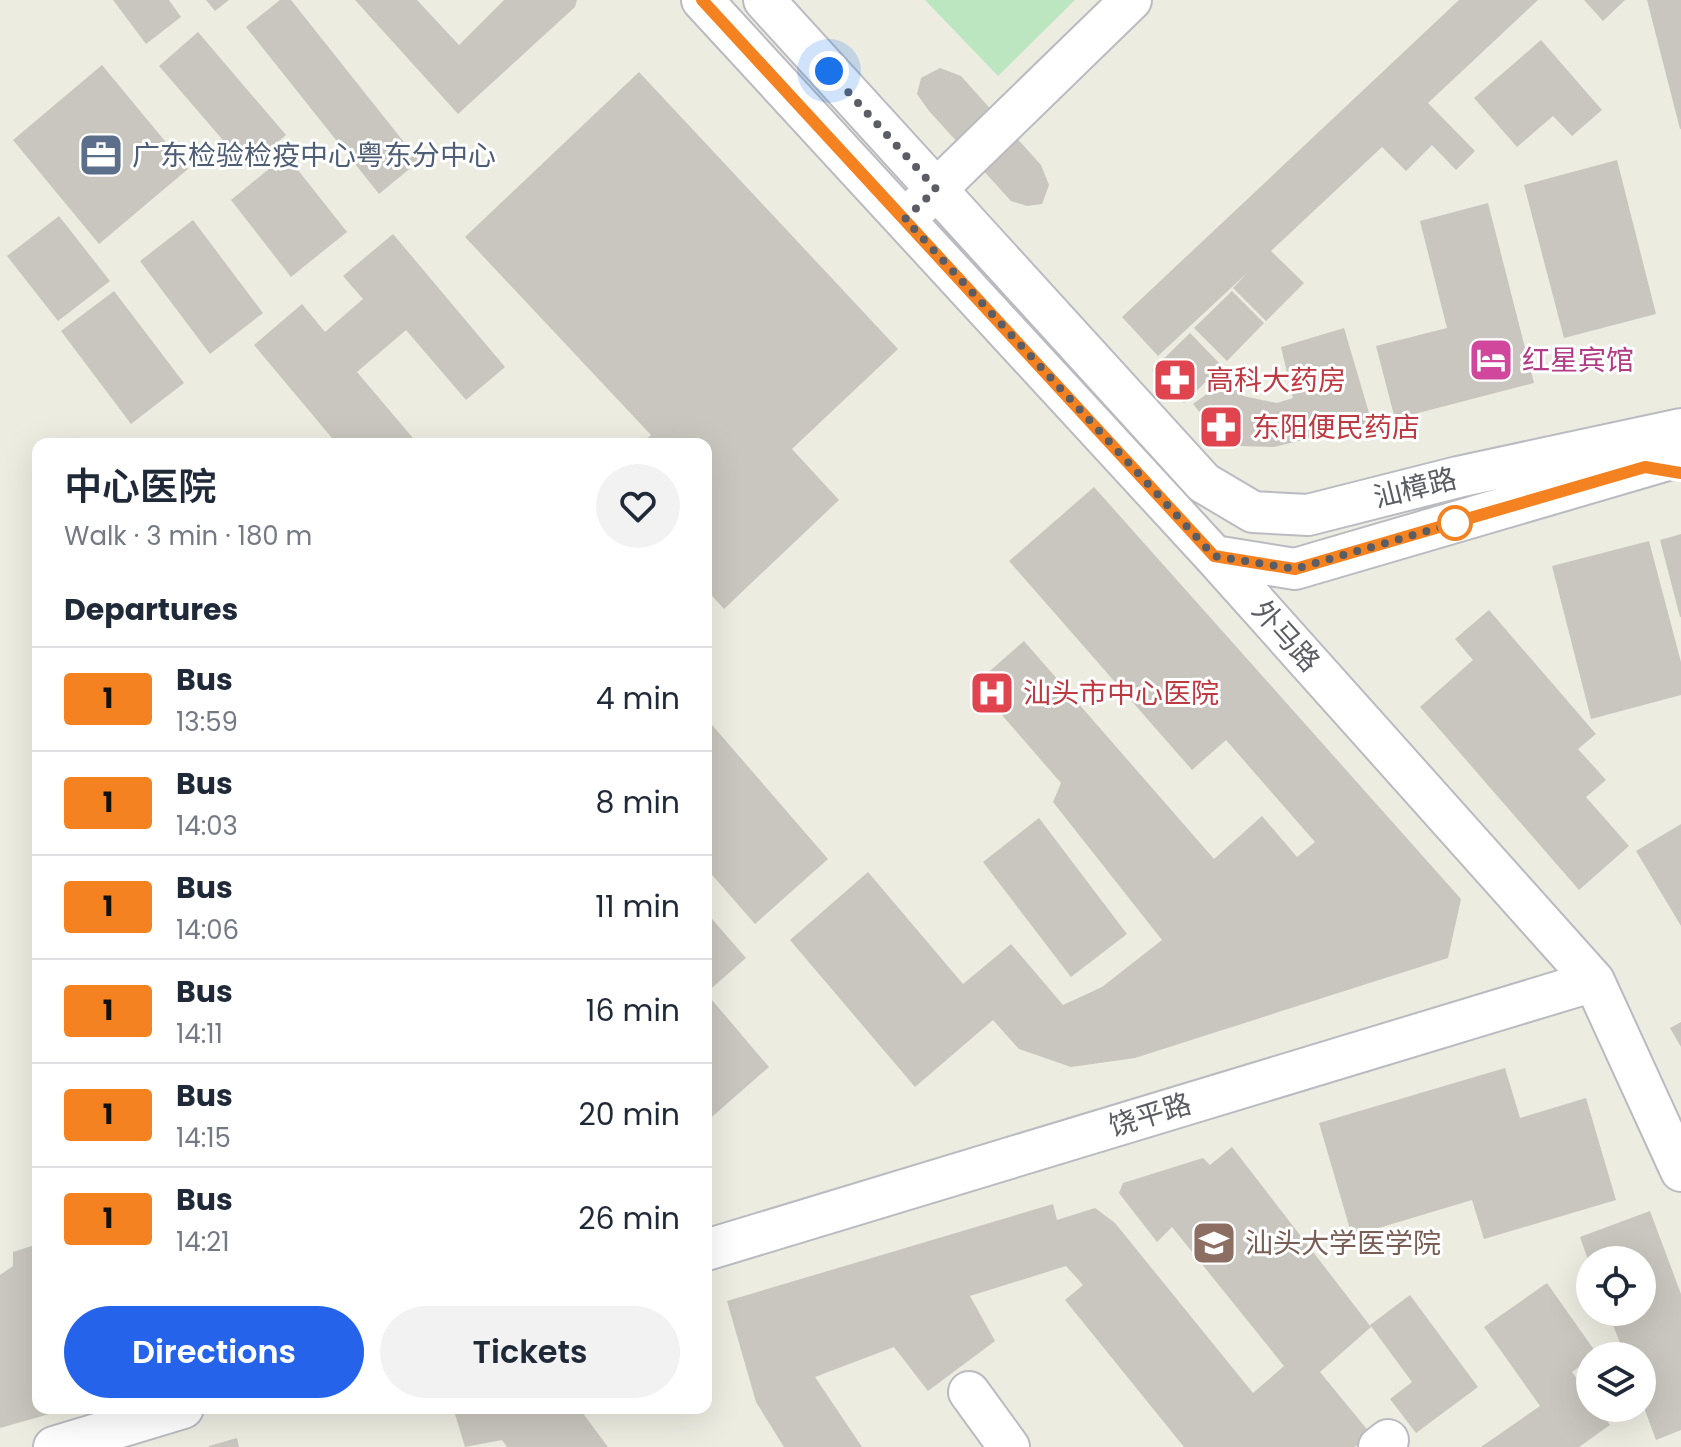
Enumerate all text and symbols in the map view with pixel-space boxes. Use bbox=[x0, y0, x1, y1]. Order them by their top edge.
your location bbox=[809, 51, 849, 91]
office icon: 广东检验检疫中心粤东分中心 bbox=[77, 131, 125, 179]
place label: 广东检验检疫中心粤东分中心 bbox=[132, 136, 496, 175]
hotel icon: 红星宾馆 bbox=[1467, 336, 1515, 384]
place label: 红星宾馆 bbox=[1522, 341, 1634, 380]
pharmacy icon: 高科大药房 bbox=[1151, 356, 1199, 404]
place label: 高科大药房 bbox=[1206, 361, 1346, 400]
pharmacy icon: 东阳便民药店 bbox=[1197, 403, 1245, 451]
place label: 东阳便民药店 bbox=[1252, 408, 1420, 447]
street label: 汕樟路 bbox=[1370, 459, 1460, 517]
text: 中心医院 bbox=[64, 460, 216, 513]
button: heart bbox=[596, 464, 680, 548]
unlabelled marker bbox=[1438, 506, 1472, 540]
text: Walk · 3 min · 180 m bbox=[64, 518, 312, 554]
text: Departures bbox=[64, 588, 238, 631]
street label: 外马路 bbox=[1243, 592, 1329, 680]
text: Bus bbox=[176, 658, 233, 701]
hospital icon: 汕头市中心医院 bbox=[968, 669, 1016, 717]
place label: 汕头市中心医院 bbox=[1023, 674, 1219, 713]
text: 4 min bbox=[596, 677, 680, 720]
text: 1 bbox=[103, 679, 113, 718]
text: 13:59 bbox=[176, 704, 238, 740]
text: Bus bbox=[176, 762, 233, 805]
text: 8 min bbox=[596, 781, 680, 824]
text: 1 bbox=[103, 783, 113, 822]
text: 14:03 bbox=[176, 808, 238, 844]
text: Bus bbox=[176, 866, 233, 909]
text: 11 min bbox=[595, 885, 680, 928]
text: 1 bbox=[103, 887, 113, 926]
text: 14:06 bbox=[176, 912, 239, 948]
text: Bus bbox=[176, 970, 233, 1013]
text: 16 min bbox=[586, 989, 680, 1032]
text: 1 bbox=[103, 991, 113, 1030]
text: 14:11 bbox=[176, 1016, 223, 1052]
text: Bus bbox=[176, 1074, 233, 1117]
street label: 饶平路 bbox=[1104, 1084, 1196, 1146]
text: 20 min bbox=[578, 1093, 680, 1136]
text: 1 bbox=[103, 1095, 113, 1134]
text: 14:15 bbox=[176, 1120, 231, 1156]
text: Bus bbox=[176, 1178, 233, 1221]
text: 26 min bbox=[578, 1197, 680, 1240]
text: 1 bbox=[103, 1199, 113, 1238]
school or university icon: 汕头大学医学院 bbox=[1190, 1219, 1238, 1267]
text: 14:21 bbox=[176, 1224, 229, 1260]
place label: 汕头大学医学院 bbox=[1245, 1224, 1441, 1263]
map controls bbox=[1576, 1246, 1656, 1422]
button: locate bbox=[1576, 1246, 1656, 1326]
button: Directions bbox=[64, 1306, 364, 1398]
button: Tickets bbox=[380, 1306, 680, 1398]
button: layers bbox=[1576, 1342, 1656, 1422]

